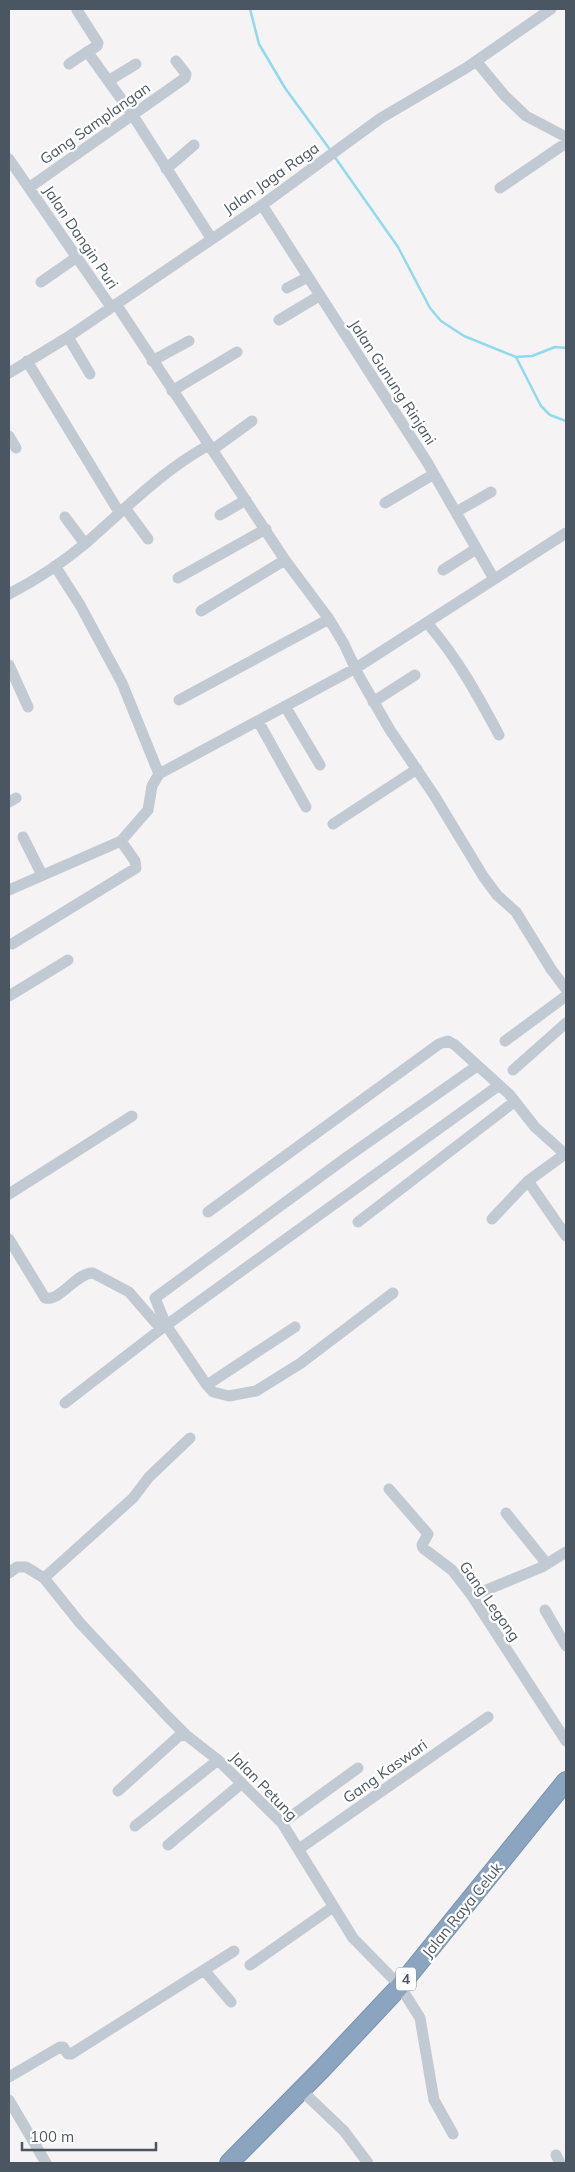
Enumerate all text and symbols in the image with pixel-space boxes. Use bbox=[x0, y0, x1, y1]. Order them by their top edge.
street label: Gang Samplangan bbox=[36, 78, 154, 168]
street label: Jalan Jaga Raga bbox=[219, 138, 323, 218]
street label: Jalan Dangin Puri bbox=[39, 182, 123, 292]
street label: Jalan Gunung Rinjani bbox=[345, 316, 441, 448]
street label: Gang Legong bbox=[455, 1557, 525, 1645]
street label: Gang Kaswari bbox=[339, 1735, 431, 1807]
street label: Jalan Petung bbox=[226, 1748, 302, 1824]
street label: Jalan Raya Celuk bbox=[418, 1858, 506, 1961]
road number: 4 bbox=[396, 1968, 416, 1990]
scale bar bbox=[22, 2120, 156, 2152]
text: 100 m bbox=[30, 2127, 74, 2146]

